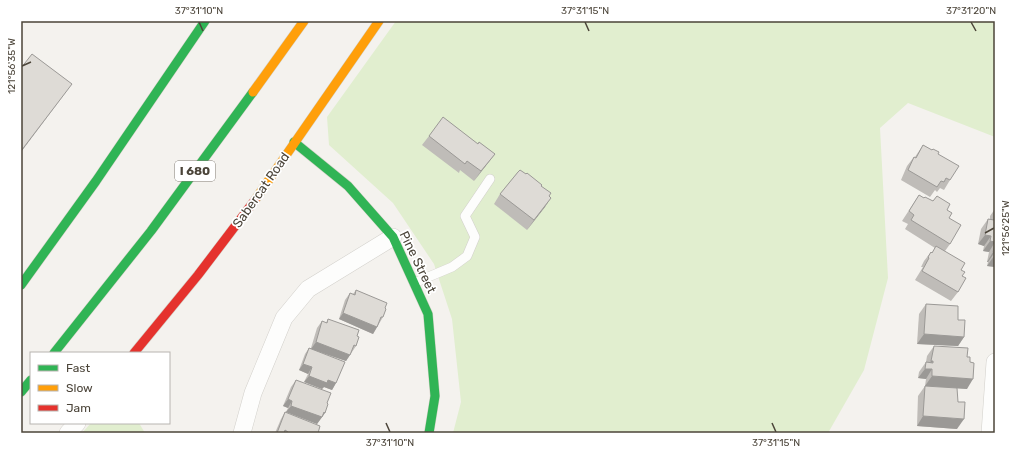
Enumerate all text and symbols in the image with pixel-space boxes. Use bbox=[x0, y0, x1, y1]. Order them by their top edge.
text: 37°31'10"N bbox=[175, 5, 223, 17]
text: 37°31'15"N bbox=[561, 5, 609, 17]
text: 37°31'20"N bbox=[946, 5, 996, 17]
text: 121°56'35"W bbox=[6, 38, 18, 94]
street label: Sabercat Road bbox=[229, 149, 293, 231]
road number: I 680 bbox=[175, 161, 215, 181]
text: 121°56'25"W bbox=[1000, 200, 1012, 256]
street label: Pine Street bbox=[396, 228, 440, 296]
legend bbox=[30, 352, 170, 424]
text: Fast bbox=[66, 361, 90, 375]
text: Slow bbox=[66, 381, 93, 395]
text: Jam bbox=[66, 401, 91, 415]
text: 37°31'10"N bbox=[366, 437, 414, 449]
text: 37°31'15"N bbox=[752, 437, 800, 449]

